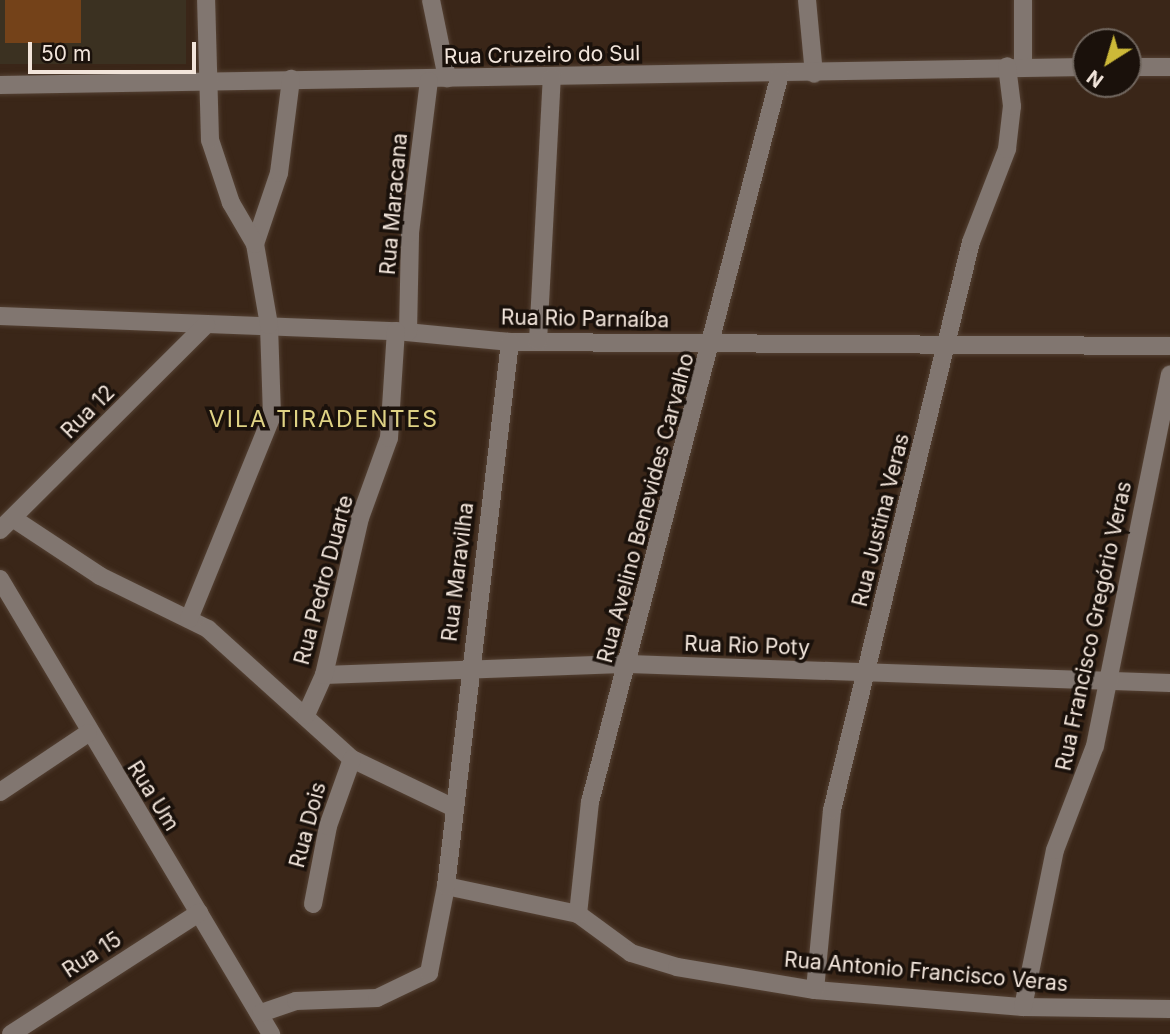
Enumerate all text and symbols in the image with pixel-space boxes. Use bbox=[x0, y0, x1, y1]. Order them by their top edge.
scale bar bbox=[32, 28, 200, 72]
north arrow bbox=[1072, 28, 1142, 98]
text: 50 m bbox=[41, 41, 91, 66]
street label: Rua Cruzeiro do Sul bbox=[444, 41, 640, 69]
text: N bbox=[1083, 65, 1108, 92]
street label: Rua Maracana bbox=[375, 132, 413, 276]
street label: Rua Rio Parnaíba bbox=[501, 305, 669, 333]
street label: Rua Avelino Benevides Carvalho bbox=[592, 350, 700, 666]
street label: Rua 12 bbox=[56, 380, 120, 444]
district label: VILA TIRADENTES bbox=[211, 405, 437, 433]
street label: Rua Justina Veras bbox=[847, 431, 915, 609]
street label: Rua Francisco Gregório Veras bbox=[1051, 479, 1137, 773]
street label: Rua Pedro Duarte bbox=[289, 492, 359, 668]
street label: Rua Maravilha bbox=[437, 501, 479, 643]
street label: Rua Rio Poty bbox=[684, 631, 810, 661]
street label: Rua Um bbox=[122, 756, 184, 836]
street label: Rua Dois bbox=[284, 779, 332, 871]
street label: Rua 15 bbox=[58, 927, 126, 983]
street label: Rua Antonio Francisco Veras bbox=[783, 947, 1069, 997]

